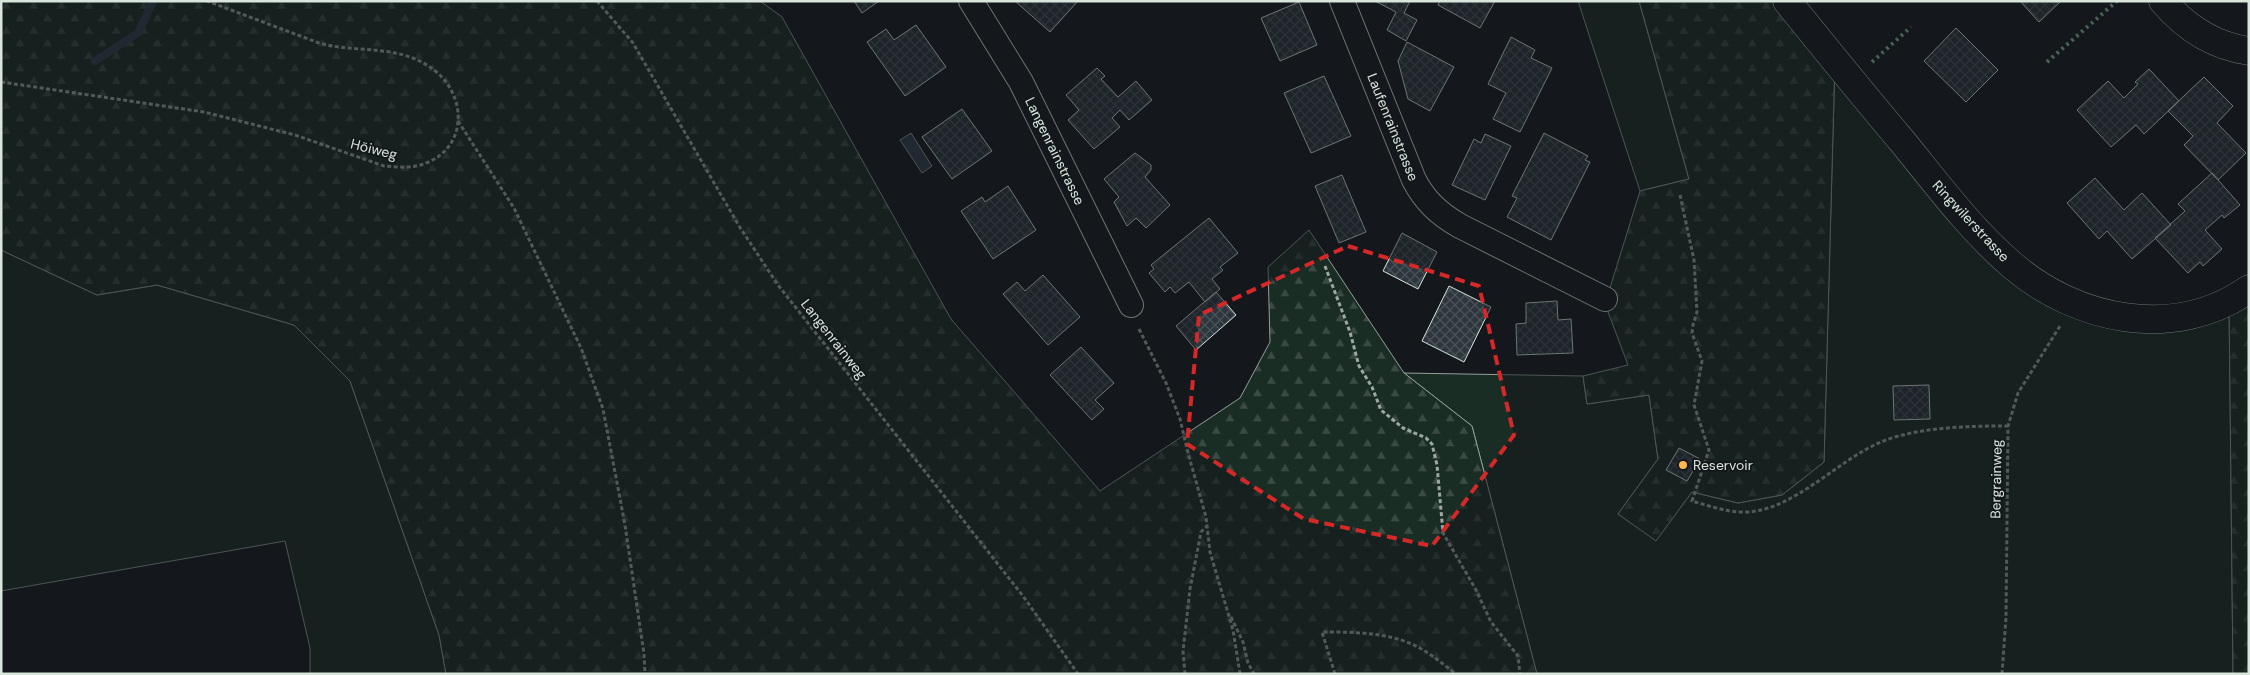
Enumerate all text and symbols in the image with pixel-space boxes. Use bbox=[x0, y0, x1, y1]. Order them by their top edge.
street label: Laufenrainstrasse bbox=[1363, 70, 1423, 184]
street label: Langenrainstrasse bbox=[1021, 94, 1089, 208]
street label: Höiweg bbox=[349, 135, 399, 164]
street label: Ringwilerstrasse bbox=[1929, 177, 2013, 266]
street label: Langenrainweg bbox=[797, 295, 871, 383]
street label: Bergrainweg bbox=[1986, 439, 2006, 519]
place label: Reservoir bbox=[1693, 456, 1753, 474]
marker: Reservoir bbox=[1677, 459, 1689, 471]

